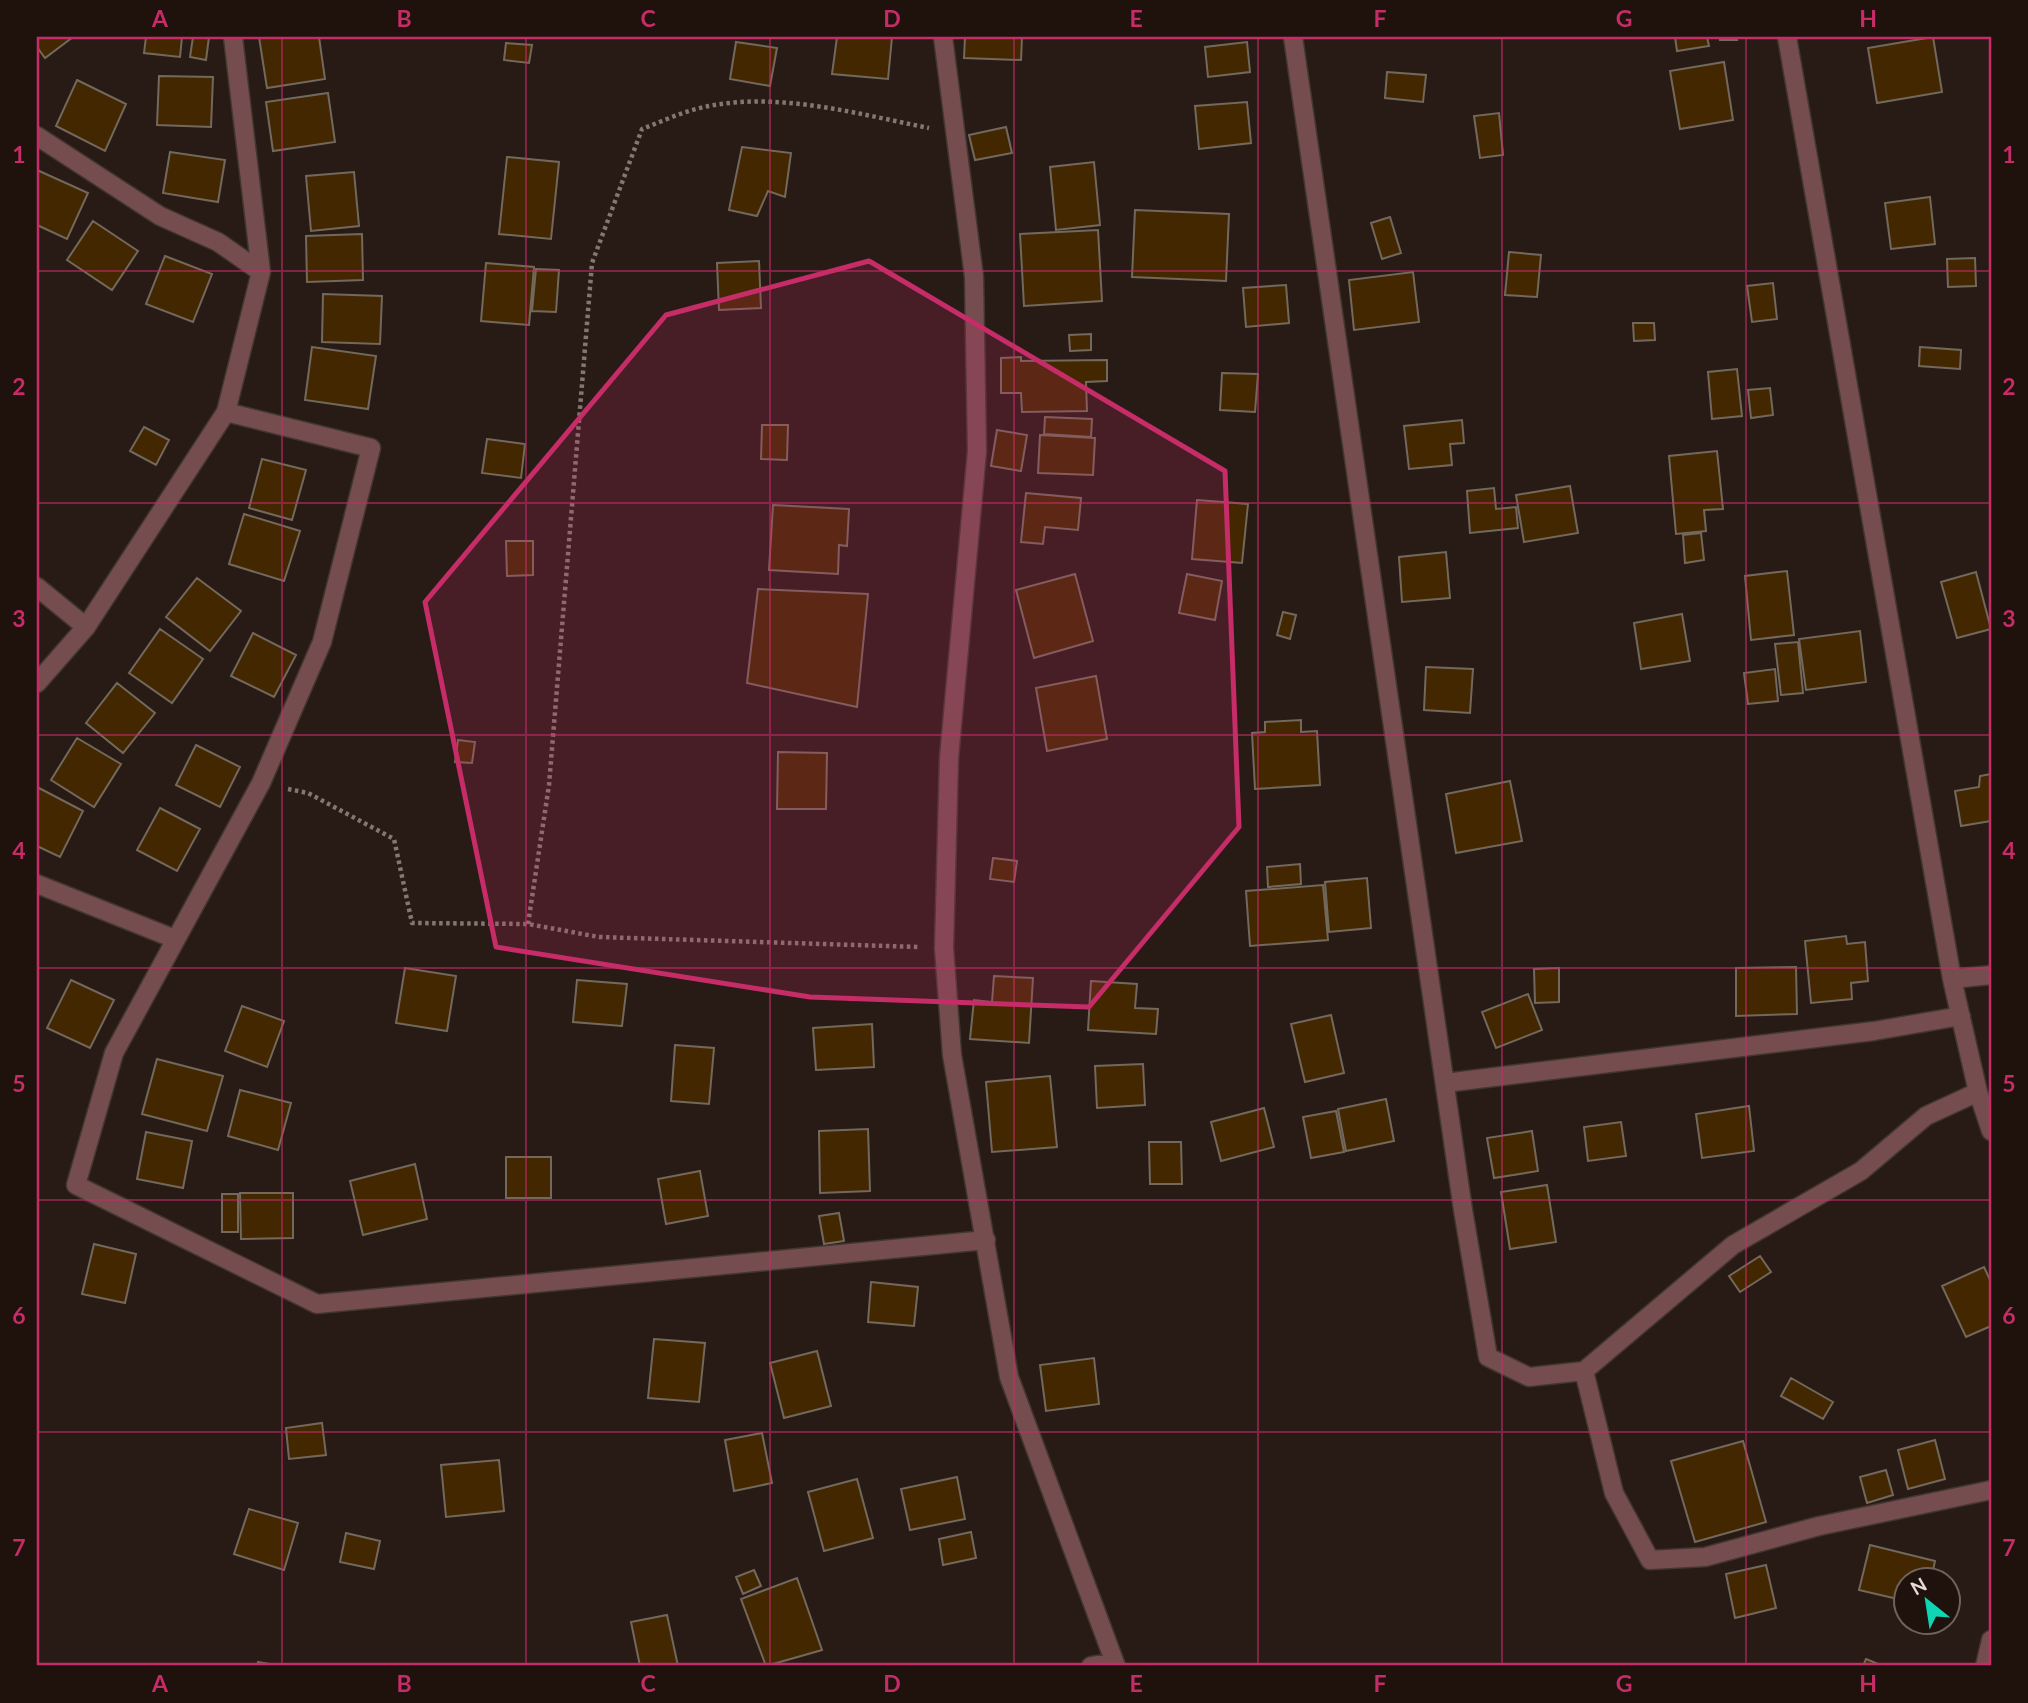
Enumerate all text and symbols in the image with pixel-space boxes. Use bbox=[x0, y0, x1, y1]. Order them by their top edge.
text: A bbox=[151, 4, 169, 32]
text: B bbox=[396, 4, 412, 32]
text: C bbox=[640, 4, 656, 32]
text: D bbox=[883, 4, 901, 32]
text: E bbox=[1129, 4, 1143, 32]
text: F bbox=[1373, 4, 1387, 32]
text: G bbox=[1616, 4, 1632, 32]
text: H bbox=[1859, 4, 1877, 32]
text: 1 bbox=[12, 140, 26, 168]
text: 1 bbox=[2002, 140, 2016, 168]
text: 2 bbox=[12, 372, 26, 400]
text: 2 bbox=[2002, 372, 2016, 400]
text: 3 bbox=[12, 604, 26, 632]
text: 3 bbox=[2002, 604, 2016, 632]
text: 4 bbox=[12, 836, 26, 864]
text: 4 bbox=[2002, 836, 2016, 864]
text: 5 bbox=[12, 1069, 26, 1097]
text: 5 bbox=[2002, 1069, 2016, 1097]
text: 6 bbox=[12, 1301, 26, 1329]
text: 6 bbox=[2002, 1301, 2016, 1329]
text: 7 bbox=[12, 1533, 26, 1561]
text: 7 bbox=[2002, 1533, 2016, 1561]
north arrow bbox=[1892, 1566, 1962, 1636]
text: N bbox=[1906, 1572, 1930, 1599]
text: A bbox=[151, 1669, 169, 1697]
text: B bbox=[396, 1669, 412, 1697]
text: C bbox=[640, 1669, 656, 1697]
text: D bbox=[883, 1669, 901, 1697]
text: E bbox=[1129, 1669, 1143, 1697]
text: F bbox=[1373, 1669, 1387, 1697]
text: G bbox=[1616, 1669, 1632, 1697]
text: H bbox=[1859, 1669, 1877, 1697]

